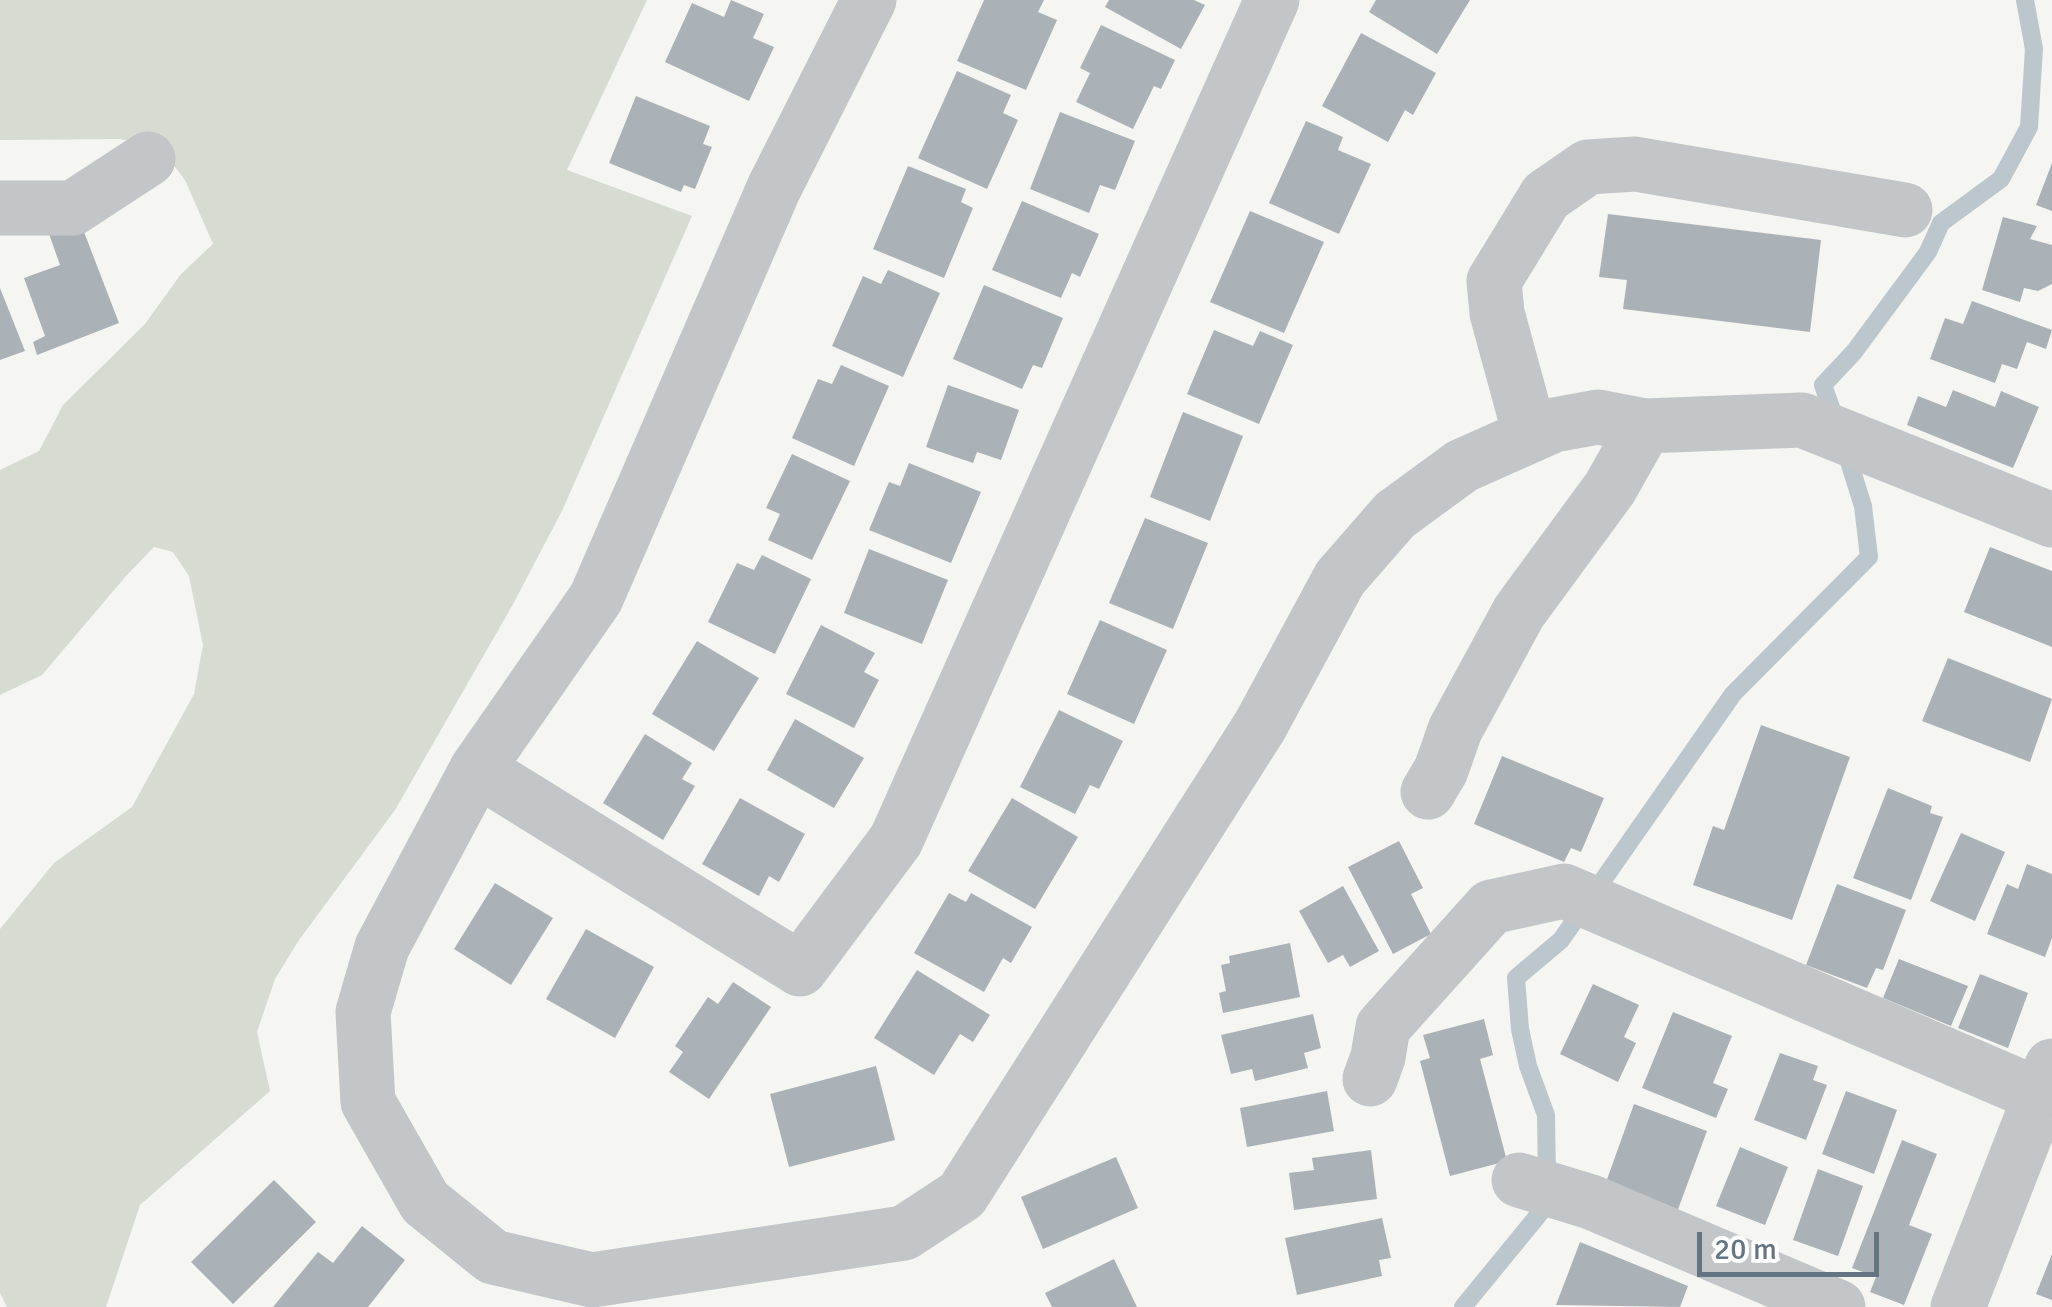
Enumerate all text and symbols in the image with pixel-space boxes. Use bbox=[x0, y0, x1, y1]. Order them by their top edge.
scale bar bbox=[1702, 1212, 1884, 1274]
text: 20 m bbox=[1714, 1231, 1777, 1268]

